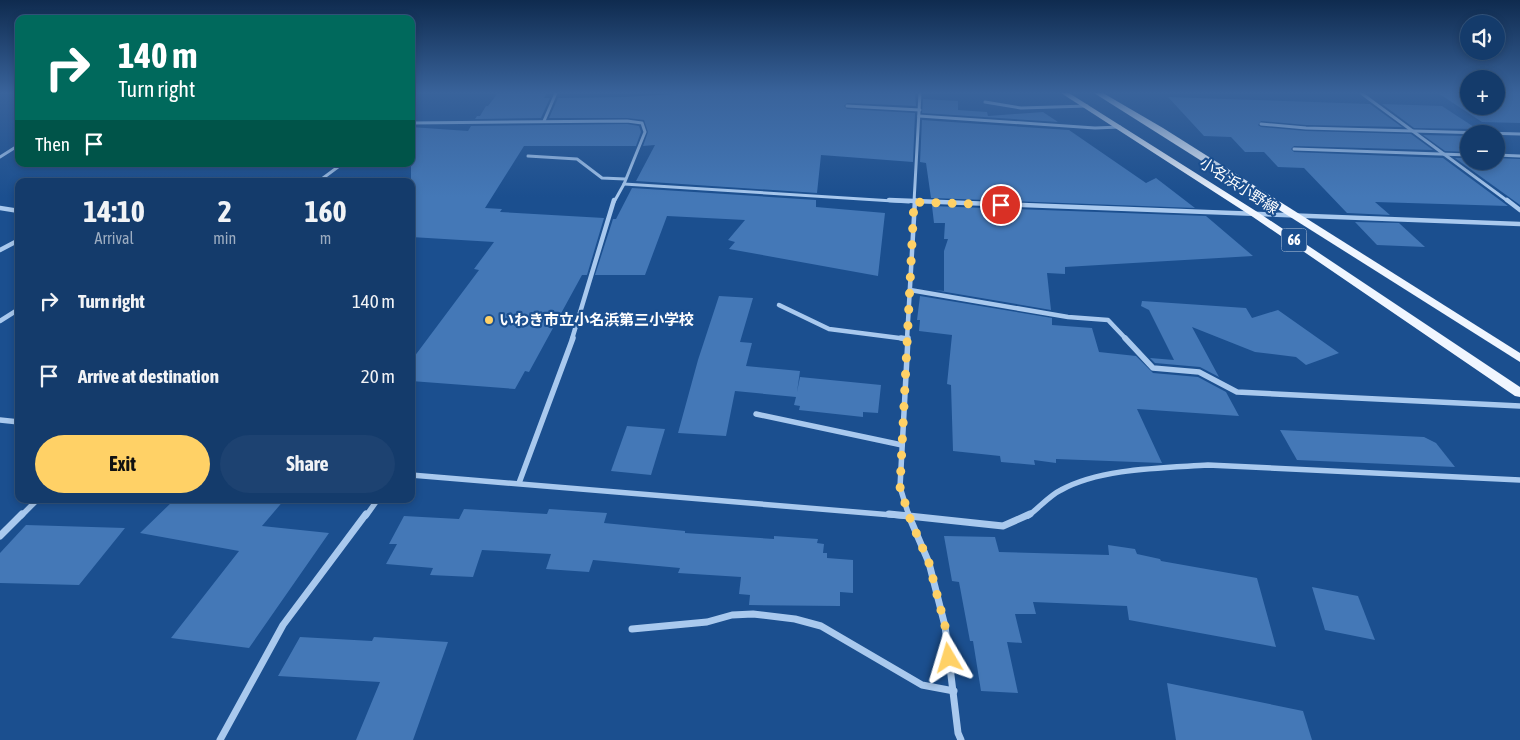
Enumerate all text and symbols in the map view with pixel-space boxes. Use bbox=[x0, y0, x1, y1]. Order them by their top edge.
map controls bbox=[1460, 15, 1505, 170]
button: sound bbox=[1460, 15, 1505, 60]
icon: right bbox=[35, 35, 100, 100]
text: 140 m bbox=[118, 35, 197, 75]
button: + bbox=[1460, 70, 1505, 115]
text: Turn right bbox=[118, 76, 195, 102]
button: − bbox=[1460, 125, 1505, 170]
icon: arrive bbox=[80, 130, 108, 158]
text: Then bbox=[35, 133, 70, 155]
street label: 小名浜小野線 bbox=[1197, 154, 1282, 217]
pin bbox=[980, 184, 1022, 226]
icon: arrive bbox=[987, 191, 1015, 219]
text: 14:10 bbox=[83, 194, 145, 228]
text: 2 bbox=[218, 194, 232, 228]
text: 160 bbox=[304, 194, 347, 228]
road number: 66 bbox=[1282, 228, 1306, 252]
text: Arrival bbox=[95, 229, 134, 247]
text: min bbox=[213, 229, 236, 247]
text: m bbox=[320, 229, 331, 247]
icon: right bbox=[35, 287, 63, 315]
text: Turn right bbox=[78, 290, 145, 312]
text: 140 m bbox=[352, 290, 395, 312]
place label: いわき市立小名浜第三小学校 bbox=[499, 311, 694, 328]
marker: いわき市立小名浜第三小学校 bbox=[483, 314, 495, 326]
icon: arrive bbox=[35, 362, 63, 390]
text: Arrive at destination bbox=[78, 365, 219, 387]
text: 20 m bbox=[361, 365, 395, 387]
button: Exit bbox=[35, 435, 210, 493]
button: Share bbox=[220, 435, 395, 493]
position arrow bbox=[922, 631, 974, 683]

